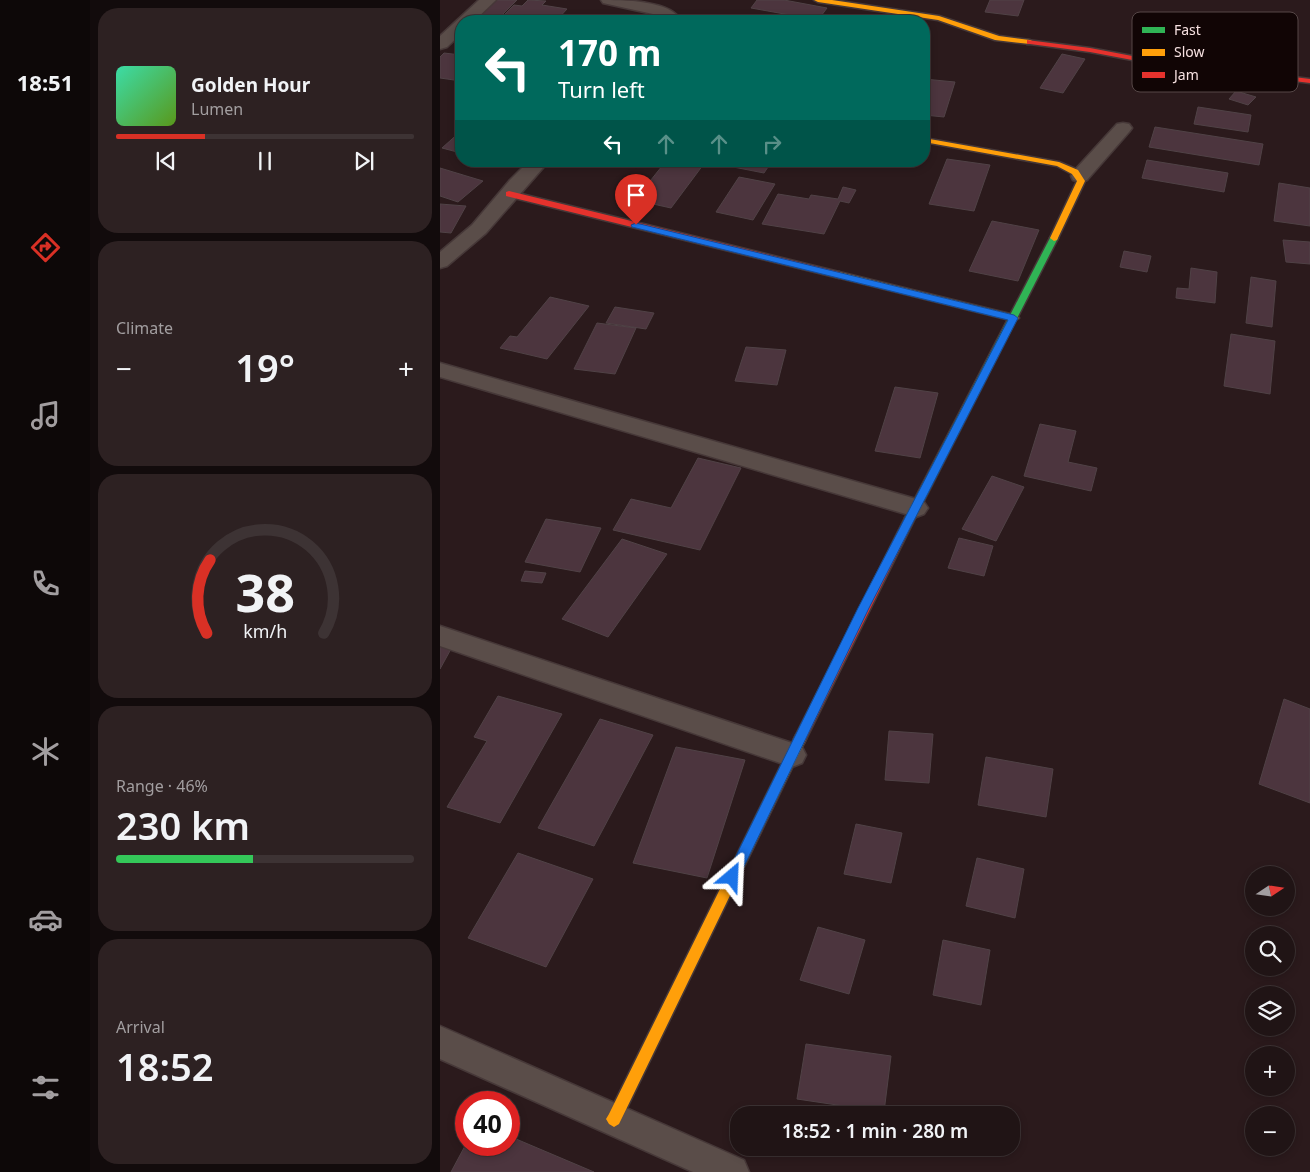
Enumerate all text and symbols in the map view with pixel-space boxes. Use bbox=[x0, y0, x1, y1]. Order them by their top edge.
legend bbox=[1132, 12, 1298, 92]
text: Fast bbox=[1174, 20, 1201, 39]
text: 170 m bbox=[558, 29, 661, 76]
icon: left bbox=[475, 35, 540, 100]
text: Slow bbox=[1174, 42, 1205, 61]
text: Jam bbox=[1172, 65, 1199, 84]
text: 18:51 bbox=[17, 67, 73, 97]
text: Golden Hour bbox=[191, 72, 310, 98]
text: Turn left bbox=[558, 74, 645, 104]
text: Lumen bbox=[191, 98, 243, 120]
icon: left bbox=[599, 130, 627, 158]
icon: ahead bbox=[652, 130, 680, 158]
icon: ahead bbox=[705, 130, 733, 158]
icon: right bbox=[758, 130, 786, 158]
icon: previous bbox=[152, 147, 180, 175]
icon: pause bbox=[251, 147, 279, 175]
icon: next bbox=[350, 147, 378, 175]
pin bbox=[615, 174, 657, 225]
icon: arrive bbox=[622, 181, 650, 209]
icon: directions bbox=[28, 230, 63, 265]
text: Climate bbox=[116, 317, 173, 339]
text: 19° bbox=[235, 341, 295, 393]
text: − bbox=[116, 349, 132, 387]
text: + bbox=[398, 349, 414, 387]
icon: music bbox=[28, 398, 63, 433]
text: 38 bbox=[235, 556, 295, 627]
icon: phone bbox=[28, 566, 63, 601]
text: km/h bbox=[243, 619, 287, 643]
icon: climate bbox=[28, 734, 63, 769]
text: Range · 46% bbox=[116, 775, 208, 797]
text: 230 km bbox=[116, 799, 250, 851]
position arrow bbox=[705, 850, 757, 902]
north arrow bbox=[1245, 866, 1295, 916]
map controls bbox=[1245, 866, 1295, 1156]
icon: car bbox=[28, 902, 63, 937]
button: search bbox=[1245, 926, 1295, 976]
button: layers bbox=[1245, 986, 1295, 1036]
text: Arrival bbox=[116, 1016, 165, 1038]
text: 18:52 bbox=[116, 1040, 213, 1092]
button: + bbox=[1245, 1046, 1295, 1096]
icon: filters bbox=[28, 1070, 63, 1105]
speed limit sign: 40 bbox=[455, 1091, 520, 1156]
button: − bbox=[1245, 1106, 1295, 1156]
text: 18:52 · 1 min · 280 m bbox=[782, 1118, 968, 1144]

